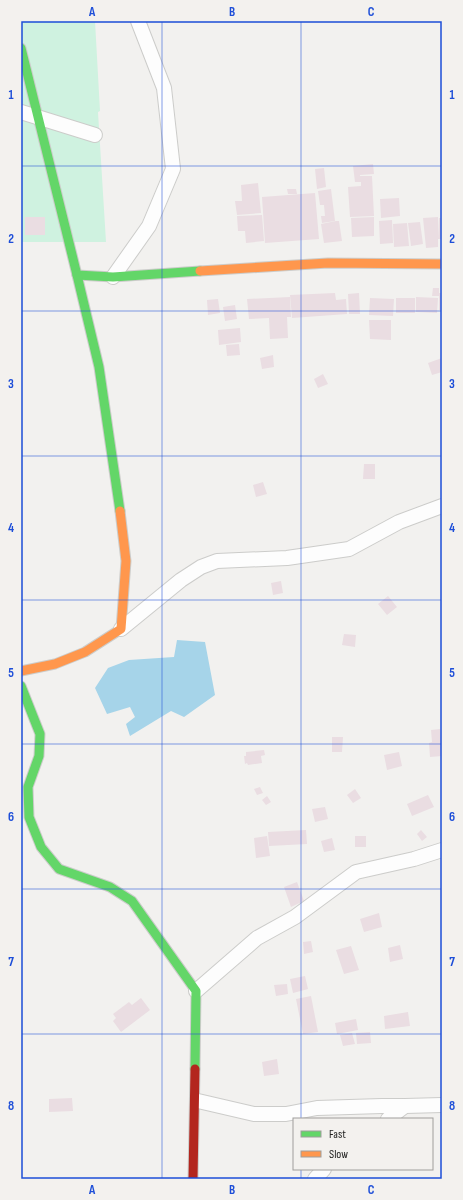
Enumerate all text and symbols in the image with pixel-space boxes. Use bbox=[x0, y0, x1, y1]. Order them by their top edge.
text: A bbox=[88, 4, 96, 20]
text: B bbox=[229, 4, 235, 20]
text: C bbox=[368, 4, 375, 20]
text: 1 bbox=[8, 87, 14, 103]
text: 1 bbox=[449, 87, 455, 103]
text: 2 bbox=[8, 231, 14, 247]
text: 2 bbox=[449, 231, 455, 247]
text: 3 bbox=[8, 376, 14, 392]
text: 3 bbox=[449, 376, 455, 392]
text: 4 bbox=[8, 520, 14, 536]
text: 4 bbox=[449, 520, 455, 536]
text: 5 bbox=[8, 665, 14, 681]
text: 5 bbox=[449, 665, 455, 681]
text: 6 bbox=[8, 809, 14, 825]
text: 6 bbox=[449, 809, 455, 825]
text: 7 bbox=[8, 954, 14, 970]
text: 7 bbox=[449, 954, 455, 970]
text: 8 bbox=[8, 1098, 14, 1114]
text: 8 bbox=[449, 1098, 455, 1114]
legend bbox=[293, 1118, 433, 1170]
text: Fast bbox=[329, 1127, 346, 1142]
text: Slow bbox=[329, 1147, 348, 1162]
text: A bbox=[88, 1182, 96, 1198]
text: B bbox=[229, 1182, 235, 1198]
text: C bbox=[368, 1182, 375, 1198]

